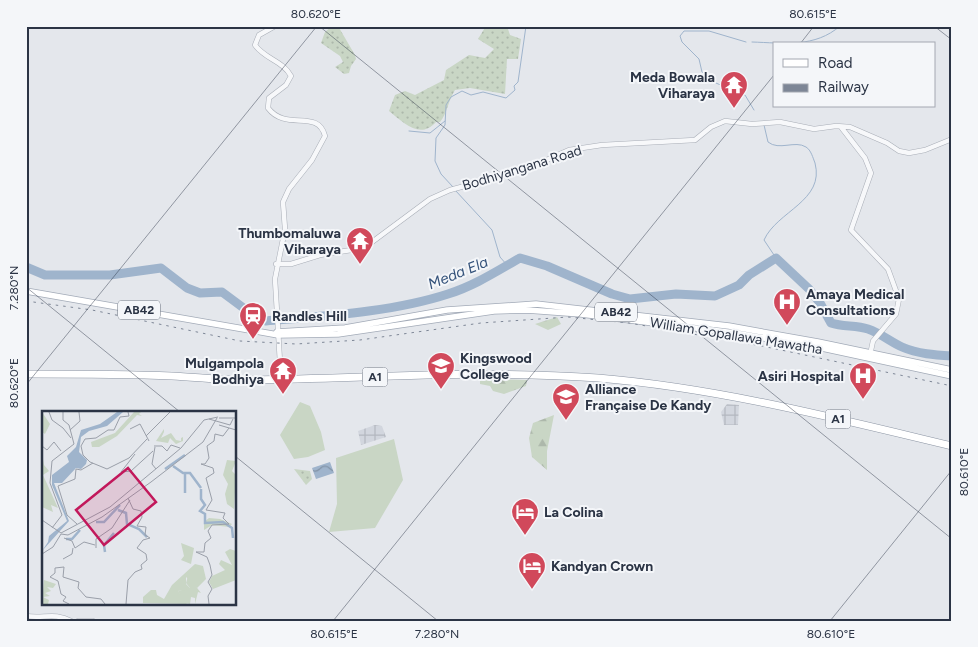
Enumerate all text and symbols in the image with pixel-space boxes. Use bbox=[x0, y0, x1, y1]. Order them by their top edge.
text: 80.620°E bbox=[291, 7, 341, 21]
text: 80.615°E bbox=[789, 7, 837, 21]
legend bbox=[773, 42, 936, 108]
text: Road bbox=[818, 54, 853, 72]
place label: Meda Bowala Viharaya bbox=[630, 69, 715, 102]
temple icon: Meda Bowala Viharaya bbox=[719, 70, 749, 109]
text: Railway bbox=[818, 78, 869, 96]
street label: Bodhiyangana Road bbox=[460, 142, 584, 194]
place label: Thumbomaluwa Viharaya bbox=[238, 225, 341, 258]
temple icon: Thumbomaluwa Viharaya bbox=[345, 226, 375, 265]
water label: Meda Ela bbox=[425, 253, 491, 293]
text: 7.280°N bbox=[7, 266, 21, 310]
place label: Amaya Medical Consultations bbox=[806, 286, 904, 319]
hospital icon: Amaya Medical Consultations bbox=[772, 287, 802, 326]
road number: AB42 bbox=[118, 300, 160, 320]
station icon: Randles Hill bbox=[238, 301, 268, 340]
road number: AB42 bbox=[595, 302, 637, 322]
place label: Randles Hill bbox=[272, 308, 347, 325]
street label: William Gopallawa Mawatha bbox=[649, 314, 823, 358]
place label: Kingswood College bbox=[460, 350, 532, 383]
school or university icon: Kingswood College bbox=[426, 351, 456, 390]
place label: Mulgampola Bodhiya bbox=[185, 355, 264, 388]
temple icon: Mulgampola Bodhiya bbox=[268, 356, 298, 395]
text: 80.620°E bbox=[7, 358, 21, 408]
hospital icon: Asiri Hospital bbox=[848, 361, 878, 400]
road number: A1 bbox=[362, 368, 388, 387]
place label: Asiri Hospital bbox=[758, 368, 844, 385]
place label: Alliance Française De Kandy bbox=[585, 381, 712, 414]
school or university icon: Alliance Française De Kandy bbox=[551, 382, 581, 421]
road number: A1 bbox=[826, 409, 850, 428]
inset map bbox=[42, 411, 236, 604]
text: 80.610°E bbox=[957, 448, 971, 496]
hotel icon: La Colina bbox=[510, 497, 540, 536]
place label: La Colina bbox=[544, 504, 603, 521]
hotel icon: Kandyan Crown bbox=[517, 551, 547, 590]
place label: Kandyan Crown bbox=[551, 558, 653, 575]
text: 80.615°E bbox=[310, 627, 358, 641]
text: 7.280°N bbox=[415, 627, 459, 641]
text: 80.610°E bbox=[807, 627, 855, 641]

